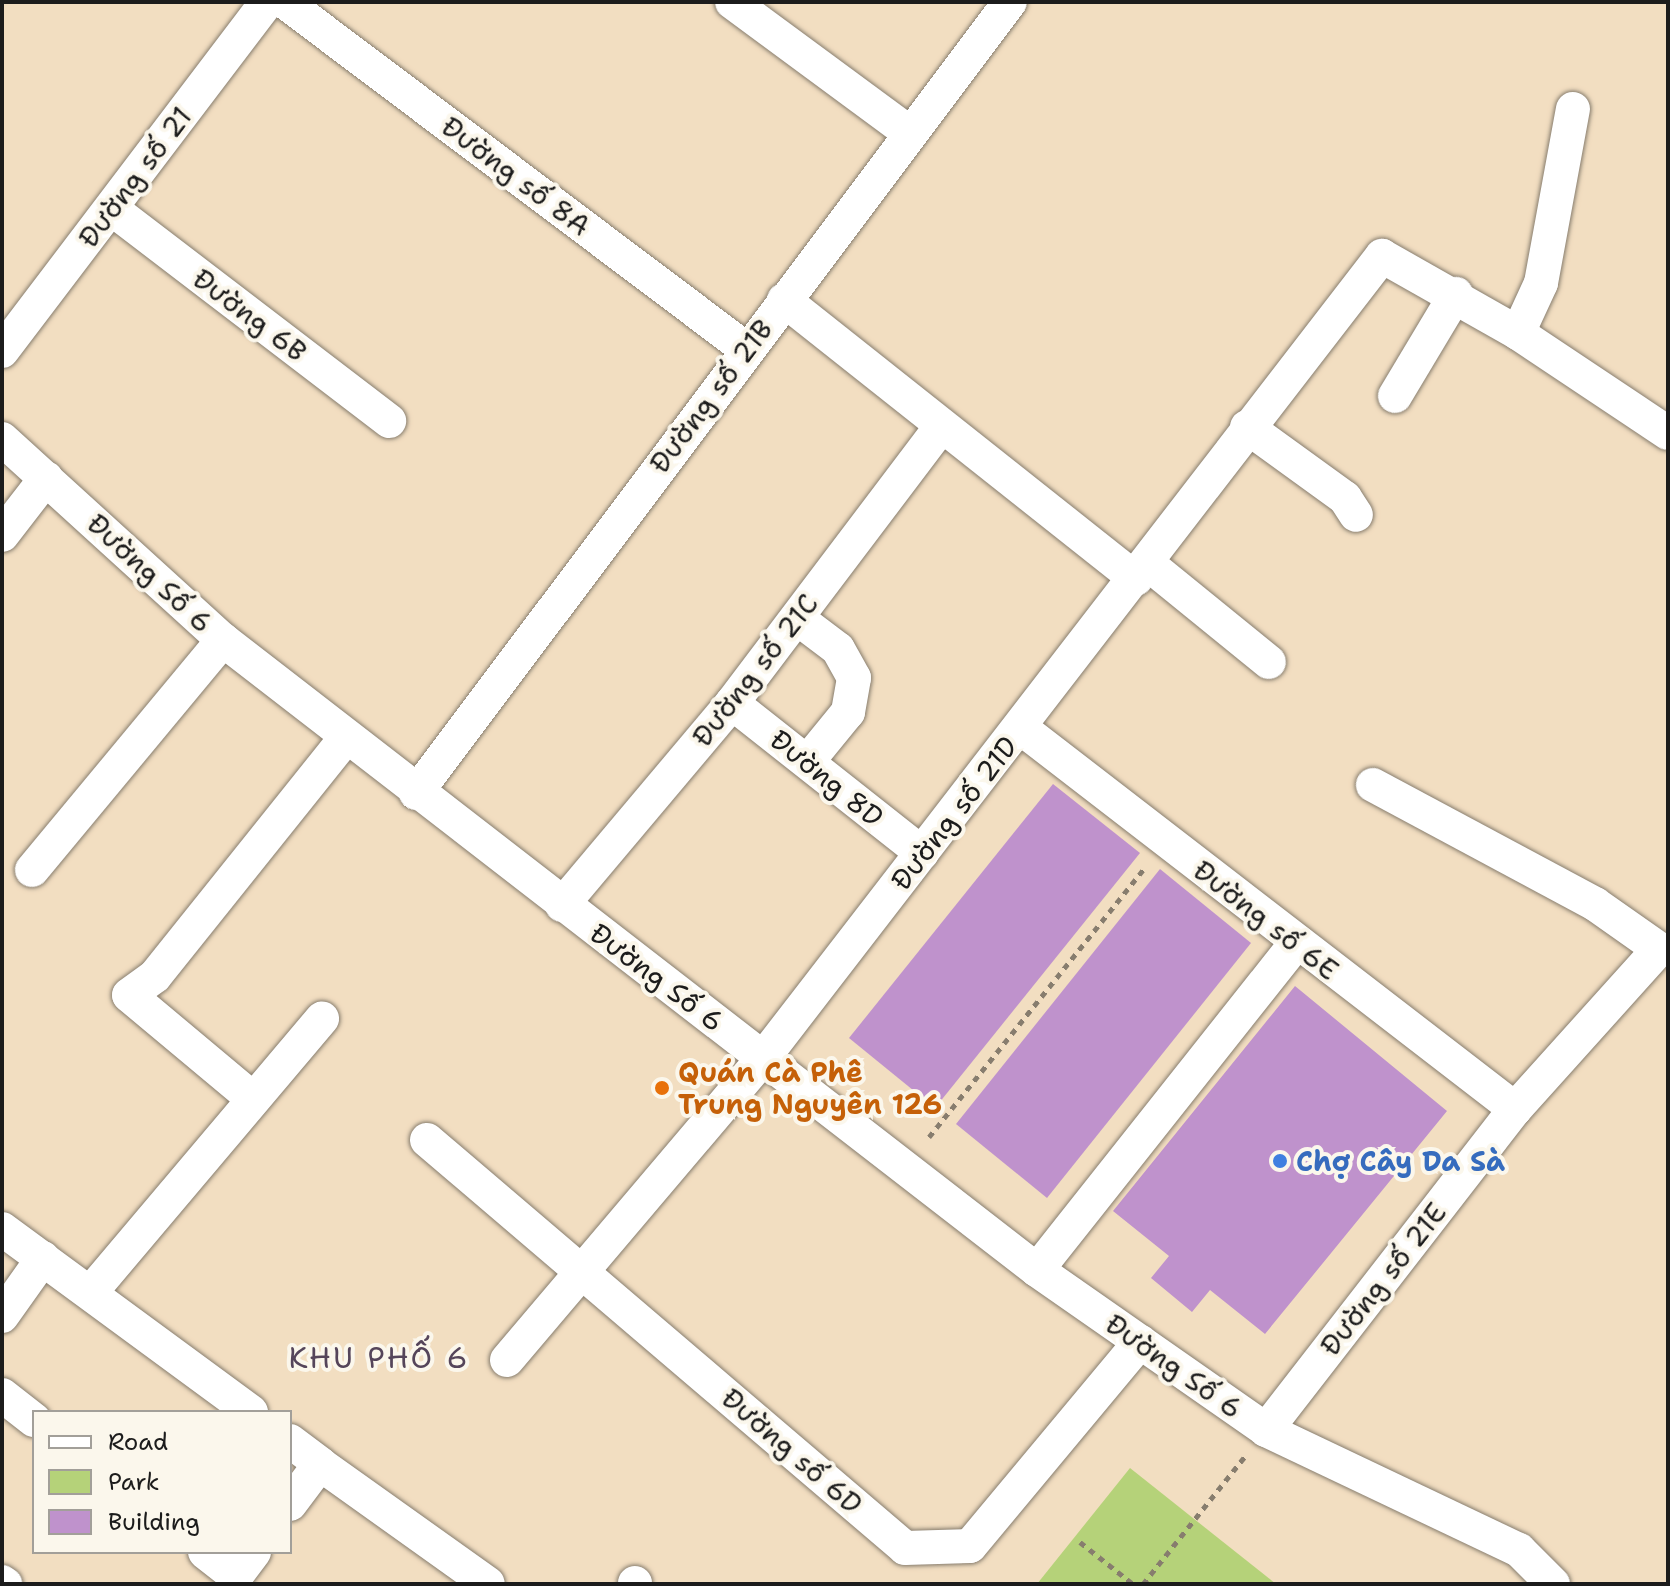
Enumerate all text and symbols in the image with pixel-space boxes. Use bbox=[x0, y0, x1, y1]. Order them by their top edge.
street label: Đường số 21 bbox=[71, 100, 199, 254]
street label: Đường số 8A bbox=[435, 109, 597, 243]
street label: Đường 6B bbox=[187, 261, 313, 369]
street label: Đường số 21B bbox=[642, 313, 780, 479]
street label: Đường Số 6 bbox=[80, 507, 220, 639]
street label: Đường số 21C bbox=[685, 587, 825, 753]
street label: Đường 8D bbox=[764, 722, 890, 834]
street label: Đường số 21D bbox=[884, 729, 1024, 897]
street label: Đường số 6E bbox=[1187, 853, 1345, 987]
street label: Đường Số 6 bbox=[583, 916, 731, 1038]
place label: Quán Cà Phê Trung Nguyên 126 bbox=[678, 1055, 942, 1121]
marker: Quán Cà Phê Trung Nguyên 126 bbox=[653, 1079, 671, 1097]
place label: Chợ Cây Da Sà bbox=[1296, 1144, 1505, 1178]
marker: Chợ Cây Da Sà bbox=[1271, 1152, 1289, 1170]
street label: Đường số 21E bbox=[1313, 1196, 1453, 1362]
street label: Đường Số 6 bbox=[1099, 1307, 1249, 1425]
district label: KHU PHỐ 6 bbox=[289, 1340, 469, 1376]
street label: Đường số 6D bbox=[715, 1381, 869, 1521]
legend bbox=[32, 1410, 292, 1554]
text: Road bbox=[108, 1426, 168, 1458]
text: Park bbox=[108, 1466, 160, 1498]
text: Building bbox=[108, 1506, 200, 1538]

